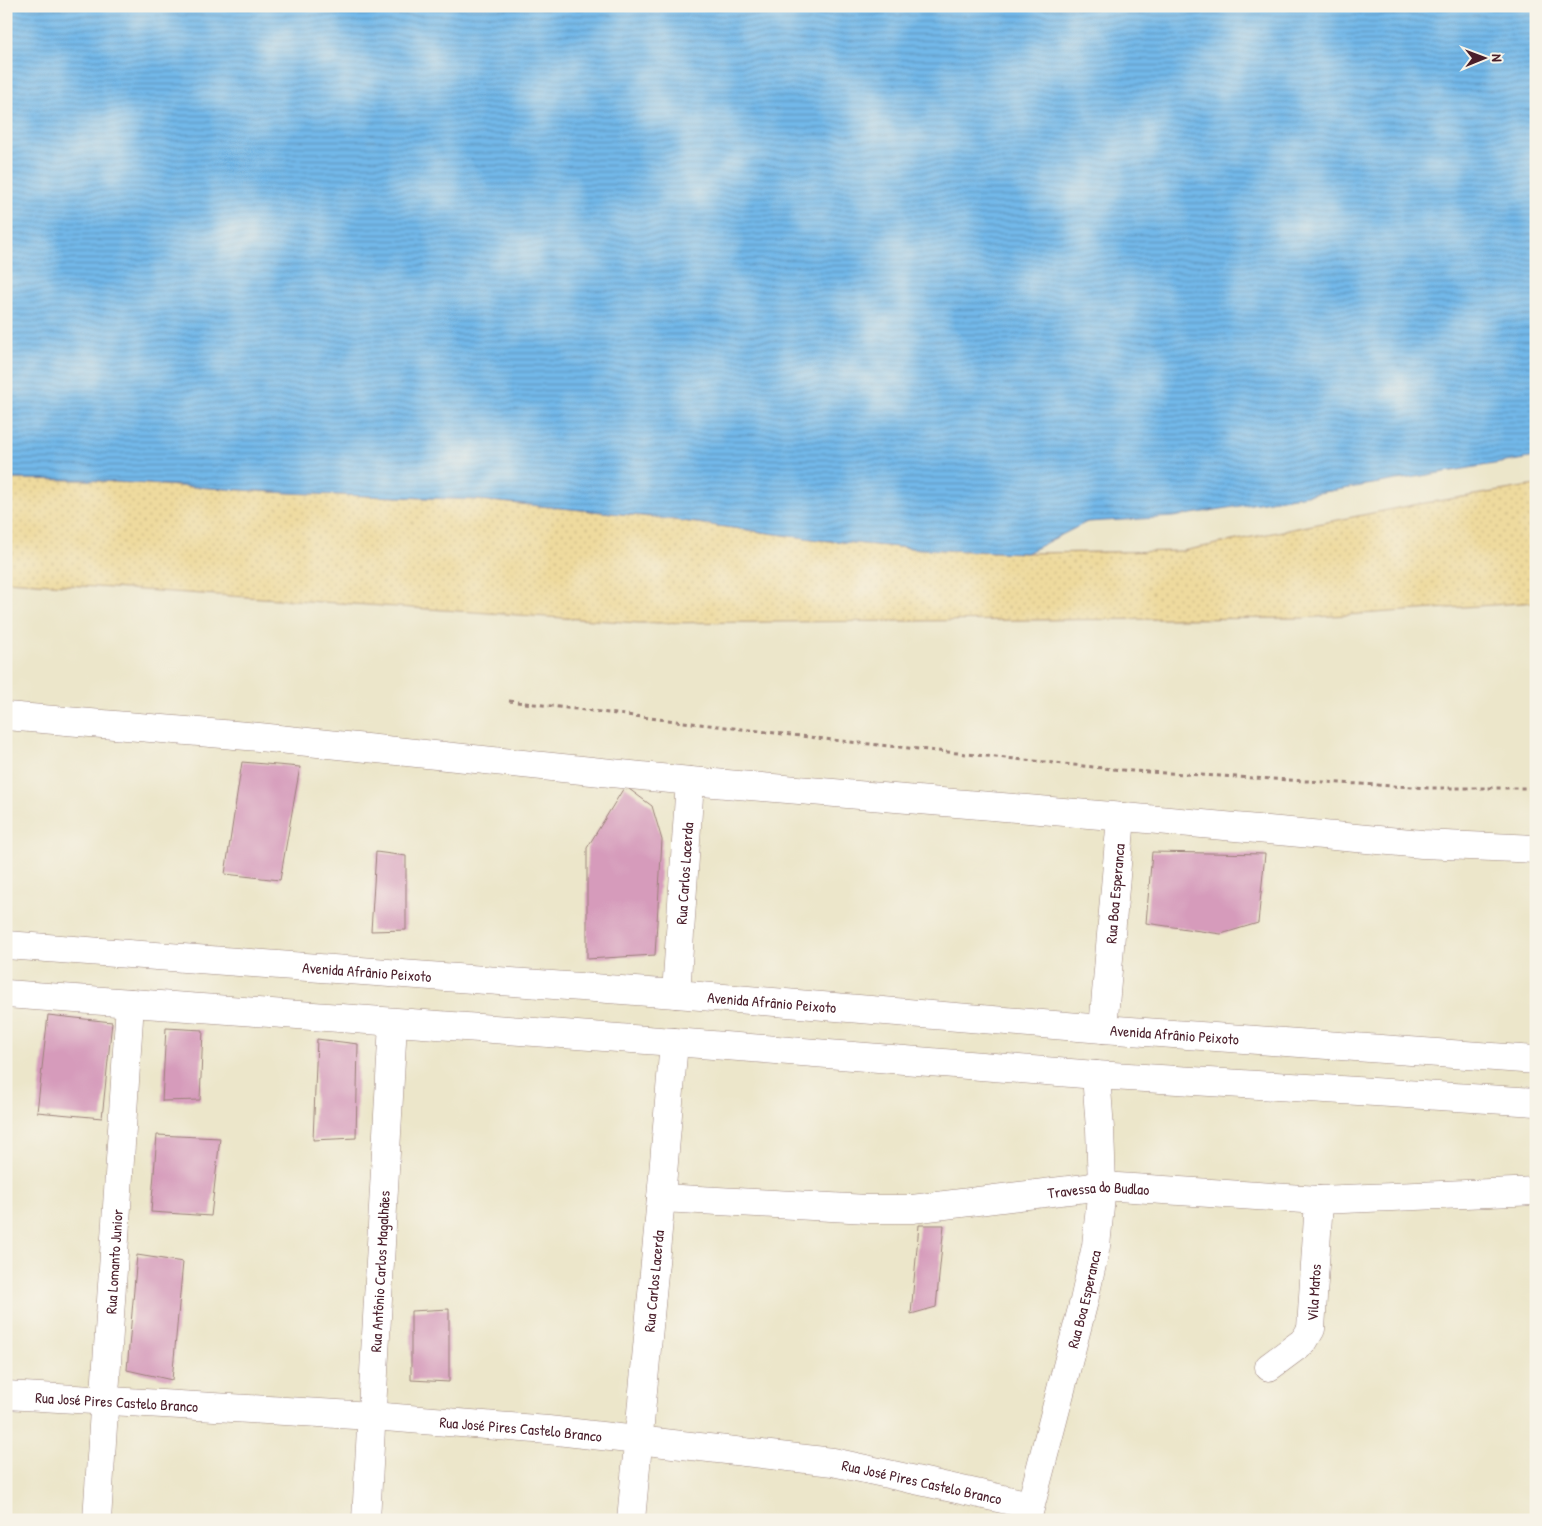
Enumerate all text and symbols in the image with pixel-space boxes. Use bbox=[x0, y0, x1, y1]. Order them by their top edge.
north arrow bbox=[1460, 32, 1510, 82]
text: N bbox=[1488, 54, 1507, 62]
street label: Rua Carlos Lacerda bbox=[670, 821, 698, 925]
street label: Rua Boa Esperanca bbox=[1100, 843, 1129, 944]
street label: Avenida Afrânio Peixoto bbox=[302, 956, 432, 987]
street label: Avenida Afrânio Peixoto bbox=[707, 986, 837, 1018]
street label: Avenida Afrânio Peixoto bbox=[1109, 1019, 1240, 1049]
street label: Travessa do Budlao bbox=[1046, 1175, 1150, 1203]
street label: Rua Antônio Carlos Magalhães bbox=[365, 1190, 394, 1353]
street label: Rua Lomanto Junior bbox=[100, 1208, 127, 1315]
street label: Rua Carlos Lacerda bbox=[638, 1229, 668, 1333]
street label: Rua Boa Esperanca bbox=[1062, 1248, 1105, 1350]
street label: Vila Matos bbox=[1301, 1263, 1326, 1322]
street label: Rua José Pires Castelo Branco bbox=[35, 1386, 199, 1417]
street label: Rua José Pires Castelo Branco bbox=[439, 1411, 603, 1447]
street label: Rua José Pires Castelo Branco bbox=[840, 1454, 1004, 1509]

